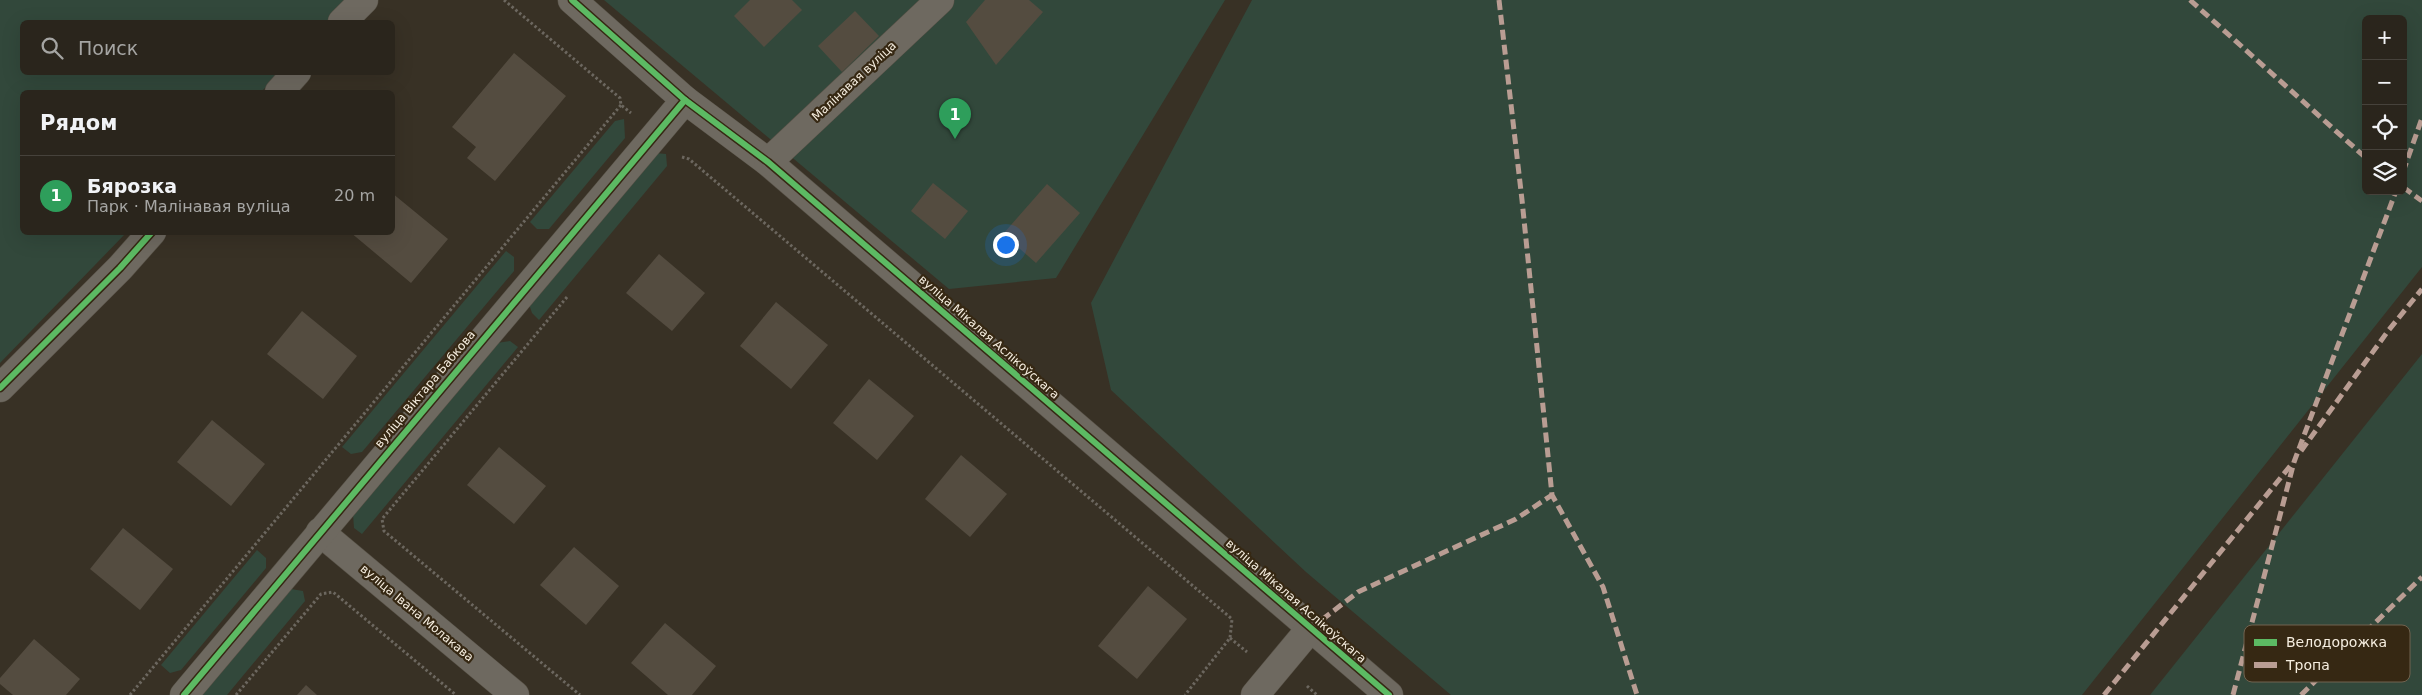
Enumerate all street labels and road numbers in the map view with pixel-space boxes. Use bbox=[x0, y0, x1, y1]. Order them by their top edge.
street label: Малінавая вуліца bbox=[809, 38, 899, 124]
street label: вуліца Мікалая Аслікоўскага bbox=[916, 272, 1062, 402]
street label: вуліца Віктара Бабкова bbox=[372, 328, 478, 450]
street label: вуліца Мікалая Аслікоўскага bbox=[1223, 536, 1369, 666]
street label: вуліца Івана Молакава bbox=[358, 562, 476, 664]

